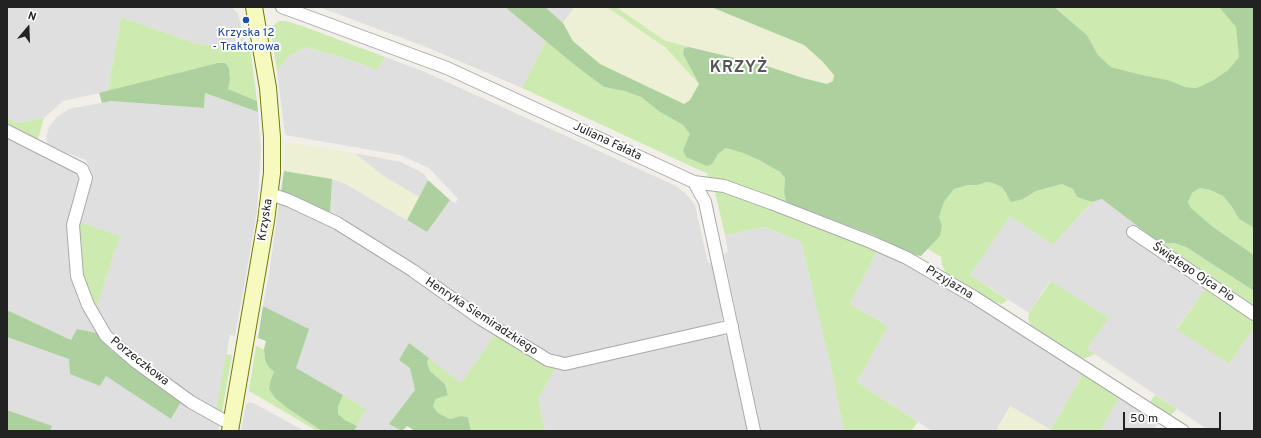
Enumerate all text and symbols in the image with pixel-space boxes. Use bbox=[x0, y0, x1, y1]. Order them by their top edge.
north arrow bbox=[8, 8, 48, 48]
text: N bbox=[26, 9, 38, 25]
marker: Krzyska 12 - Traktorowa bbox=[241, 15, 251, 25]
place label: Krzyska 12 - Traktorowa bbox=[212, 27, 280, 55]
district label: KRZYŻ bbox=[710, 59, 768, 79]
street label: Juliana Fałata bbox=[570, 120, 644, 164]
street label: Krzyska bbox=[256, 198, 276, 242]
street label: Świętego Ojca Pio bbox=[1149, 240, 1237, 306]
street label: Przyjazna bbox=[923, 263, 975, 303]
street label: Henryka Siemiradzkiego bbox=[422, 275, 540, 359]
street label: Porzeczkowa bbox=[107, 335, 171, 389]
scale bar bbox=[1125, 404, 1223, 430]
text: 50 m bbox=[1130, 411, 1158, 427]

